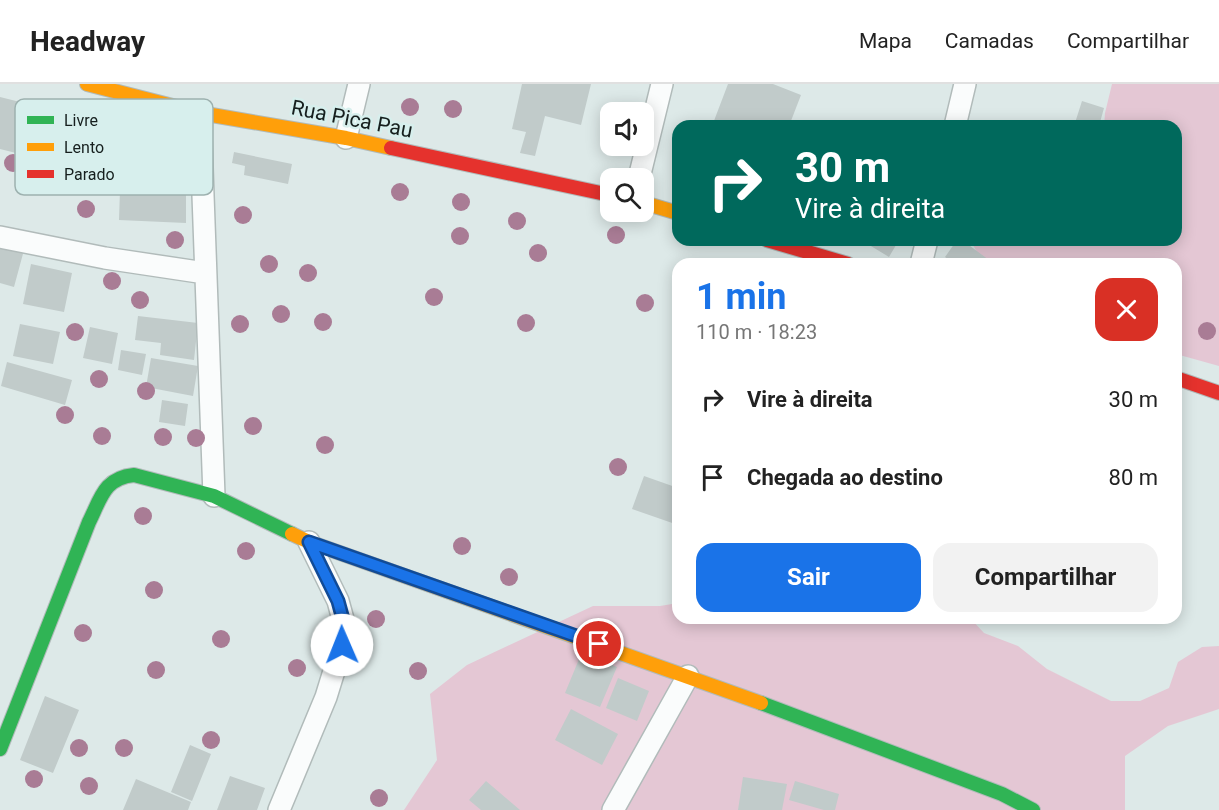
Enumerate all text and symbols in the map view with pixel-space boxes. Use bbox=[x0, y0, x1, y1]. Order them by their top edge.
text: Headway bbox=[30, 25, 145, 58]
text: Mapa bbox=[859, 29, 912, 53]
text: Camadas bbox=[945, 29, 1034, 53]
text: Compartilhar bbox=[1067, 29, 1189, 53]
street label: Rua Pica Pau bbox=[289, 95, 415, 143]
legend bbox=[15, 99, 213, 195]
map controls bbox=[600, 102, 654, 222]
button: sound bbox=[600, 102, 654, 156]
text: Livre bbox=[64, 111, 98, 130]
text: Lento bbox=[64, 138, 104, 157]
text: 30 m bbox=[795, 143, 890, 192]
icon: right bbox=[696, 144, 774, 222]
text: Parado bbox=[64, 165, 115, 184]
button: search bbox=[600, 168, 654, 222]
text: Vire à direita bbox=[795, 193, 945, 225]
text: 1 min bbox=[696, 276, 787, 318]
button: close bbox=[1095, 278, 1158, 341]
text: 110 m · 18:23 bbox=[696, 320, 817, 344]
icon: right bbox=[696, 383, 729, 416]
text: Vire à direita bbox=[747, 387, 873, 412]
text: 30 m bbox=[1109, 387, 1158, 412]
icon: arrive bbox=[696, 461, 729, 494]
text: Chegada ao destino bbox=[747, 465, 943, 490]
text: 80 m bbox=[1109, 465, 1158, 490]
button: Sair bbox=[696, 543, 921, 612]
button: Compartilhar bbox=[933, 543, 1158, 612]
position arrow bbox=[310, 613, 374, 677]
pin bbox=[573, 618, 624, 669]
icon: arrive bbox=[582, 627, 615, 660]

